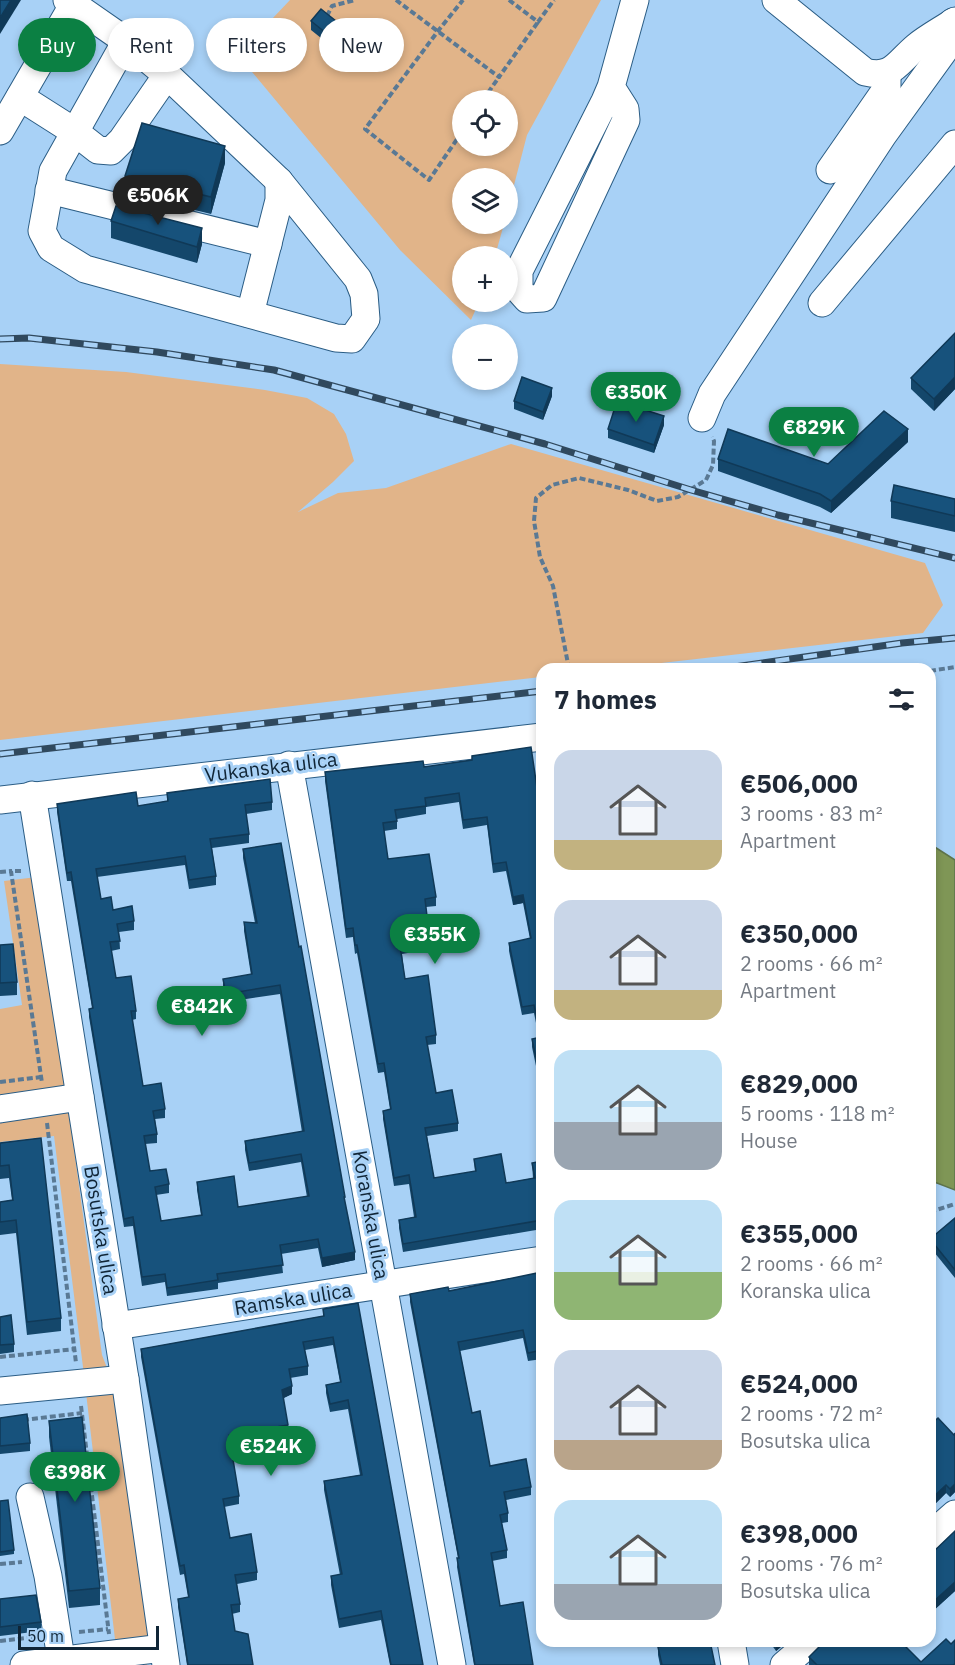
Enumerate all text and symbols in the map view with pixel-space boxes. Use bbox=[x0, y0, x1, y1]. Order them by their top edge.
chip: Buy bbox=[18, 18, 96, 72]
chip: Rent bbox=[108, 18, 194, 72]
chip: Filters bbox=[206, 18, 307, 72]
chip: New bbox=[319, 18, 404, 72]
map controls bbox=[452, 90, 518, 390]
button: locate bbox=[452, 90, 518, 156]
button: layers bbox=[452, 168, 518, 234]
pin: €506K bbox=[116, 175, 200, 226]
text: €506K bbox=[127, 181, 189, 208]
button: + bbox=[452, 246, 518, 312]
button: − bbox=[452, 324, 518, 390]
pin: €350K bbox=[594, 372, 678, 423]
text: €350K bbox=[605, 378, 667, 405]
pin: €829K bbox=[772, 407, 856, 458]
text: €829K bbox=[783, 413, 845, 440]
text: 7 homes bbox=[554, 682, 657, 716]
icon: filters bbox=[885, 683, 918, 716]
street label: Vukanska ulica bbox=[203, 745, 339, 788]
text: €506,000 bbox=[740, 766, 858, 800]
icon: home bbox=[602, 774, 674, 846]
text: 3 rooms · 83 m² bbox=[740, 800, 883, 827]
text: Apartment bbox=[740, 827, 836, 854]
pin: €355K bbox=[393, 914, 477, 965]
text: €350,000 bbox=[740, 916, 858, 950]
text: €355K bbox=[404, 920, 466, 947]
icon: home bbox=[602, 924, 674, 996]
text: 2 rooms · 66 m² bbox=[740, 950, 883, 977]
text: Apartment bbox=[740, 977, 836, 1004]
pin: €842K bbox=[160, 986, 244, 1037]
text: €842K bbox=[171, 992, 233, 1019]
text: €829,000 bbox=[740, 1066, 858, 1100]
icon: home bbox=[602, 1074, 674, 1146]
text: 5 rooms · 118 m² bbox=[740, 1100, 895, 1127]
text: House bbox=[740, 1127, 797, 1154]
street label: Koranska ulica bbox=[347, 1148, 396, 1282]
street label: Bosutska ulica bbox=[78, 1163, 125, 1297]
text: €355,000 bbox=[740, 1216, 858, 1250]
icon: home bbox=[602, 1224, 674, 1296]
text: 2 rooms · 66 m² bbox=[740, 1250, 883, 1277]
street label: Ramska ulica bbox=[232, 1276, 354, 1321]
text: Koranska ulica bbox=[740, 1277, 871, 1304]
text: €524,000 bbox=[740, 1366, 858, 1400]
icon: home bbox=[602, 1374, 674, 1446]
text: 2 rooms · 72 m² bbox=[740, 1400, 883, 1427]
pin: €524K bbox=[229, 1426, 313, 1477]
text: Bosutska ulica bbox=[740, 1427, 871, 1454]
text: €524K bbox=[240, 1432, 302, 1459]
pin: €398K bbox=[33, 1452, 117, 1503]
text: €398K bbox=[44, 1458, 106, 1485]
text: €398,000 bbox=[740, 1516, 858, 1550]
icon: home bbox=[602, 1524, 674, 1596]
text: 2 rooms · 76 m² bbox=[740, 1550, 883, 1577]
text: Bosutska ulica bbox=[740, 1577, 871, 1604]
scale bar bbox=[18, 1623, 159, 1650]
text: 50 m bbox=[27, 1626, 64, 1646]

